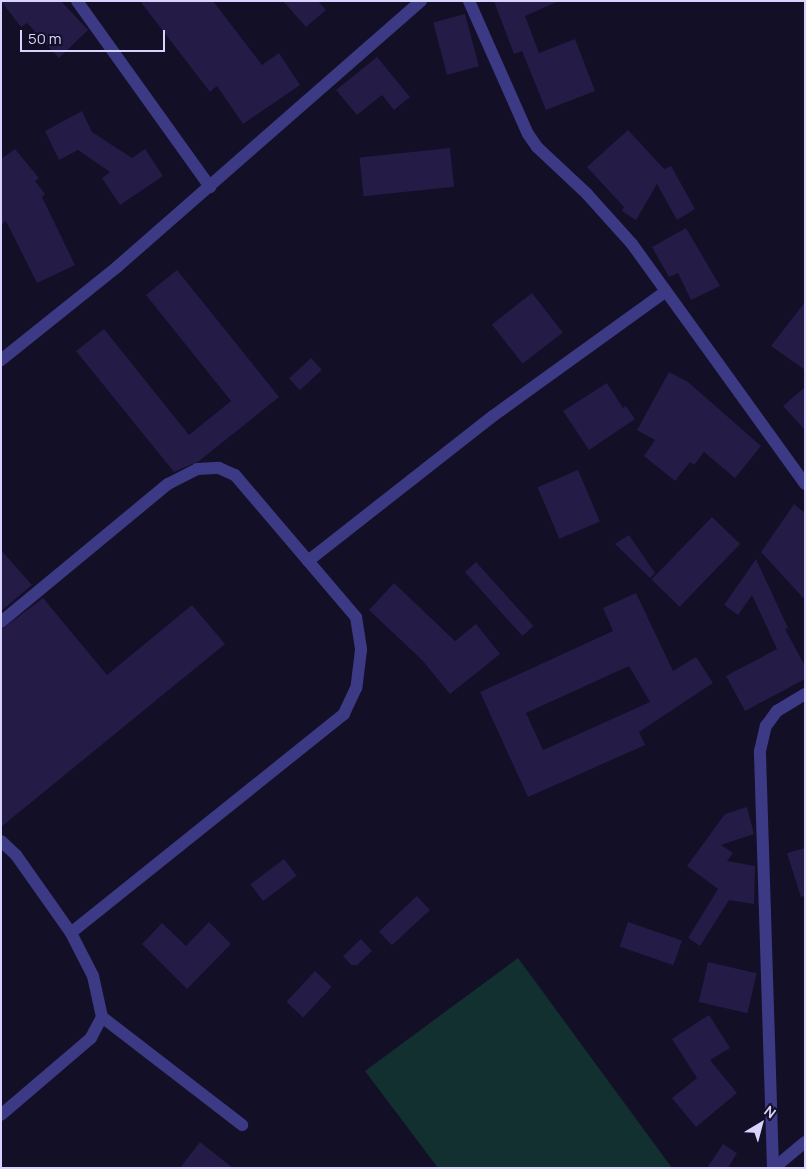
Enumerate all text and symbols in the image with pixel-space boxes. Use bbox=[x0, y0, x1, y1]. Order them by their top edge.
scale bar bbox=[22, 20, 168, 52]
text: 50 m bbox=[28, 28, 62, 49]
north arrow bbox=[736, 1099, 786, 1149]
text: N bbox=[761, 1101, 780, 1122]

